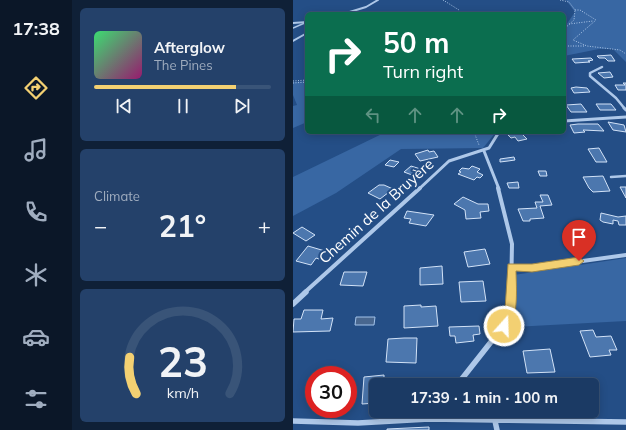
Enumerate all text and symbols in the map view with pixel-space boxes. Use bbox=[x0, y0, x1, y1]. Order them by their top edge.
text: 17:38 bbox=[12, 17, 60, 40]
text: 50 m bbox=[383, 25, 449, 60]
icon: right bbox=[317, 28, 369, 80]
text: Afterglow bbox=[154, 38, 225, 57]
text: The Pines bbox=[154, 57, 213, 73]
text: Turn right bbox=[383, 60, 463, 83]
icon: directions bbox=[22, 74, 50, 102]
icon: previous bbox=[113, 95, 135, 117]
icon: pause bbox=[172, 95, 194, 117]
icon: next bbox=[231, 95, 253, 117]
icon: left bbox=[362, 104, 384, 126]
icon: ahead bbox=[404, 104, 426, 126]
icon: ahead bbox=[446, 104, 468, 126]
icon: right bbox=[488, 104, 510, 126]
icon: music bbox=[22, 136, 50, 164]
street label: Chemin de la Bruyère bbox=[315, 154, 437, 268]
text: Climate bbox=[94, 188, 140, 204]
icon: phone bbox=[22, 198, 50, 226]
text: 21° bbox=[159, 207, 206, 245]
text: − bbox=[94, 212, 107, 240]
text: + bbox=[258, 212, 271, 240]
pin bbox=[562, 220, 596, 261]
icon: arrive bbox=[568, 226, 590, 248]
icon: climate bbox=[22, 261, 50, 289]
position arrow bbox=[483, 305, 525, 347]
icon: car bbox=[22, 323, 50, 351]
text: 23 bbox=[158, 334, 207, 386]
speed limit sign: 30 bbox=[305, 366, 357, 418]
text: km/h bbox=[166, 383, 199, 401]
icon: filters bbox=[22, 385, 50, 413]
text: 17:39 · 1 min · 100 m bbox=[410, 388, 558, 407]

